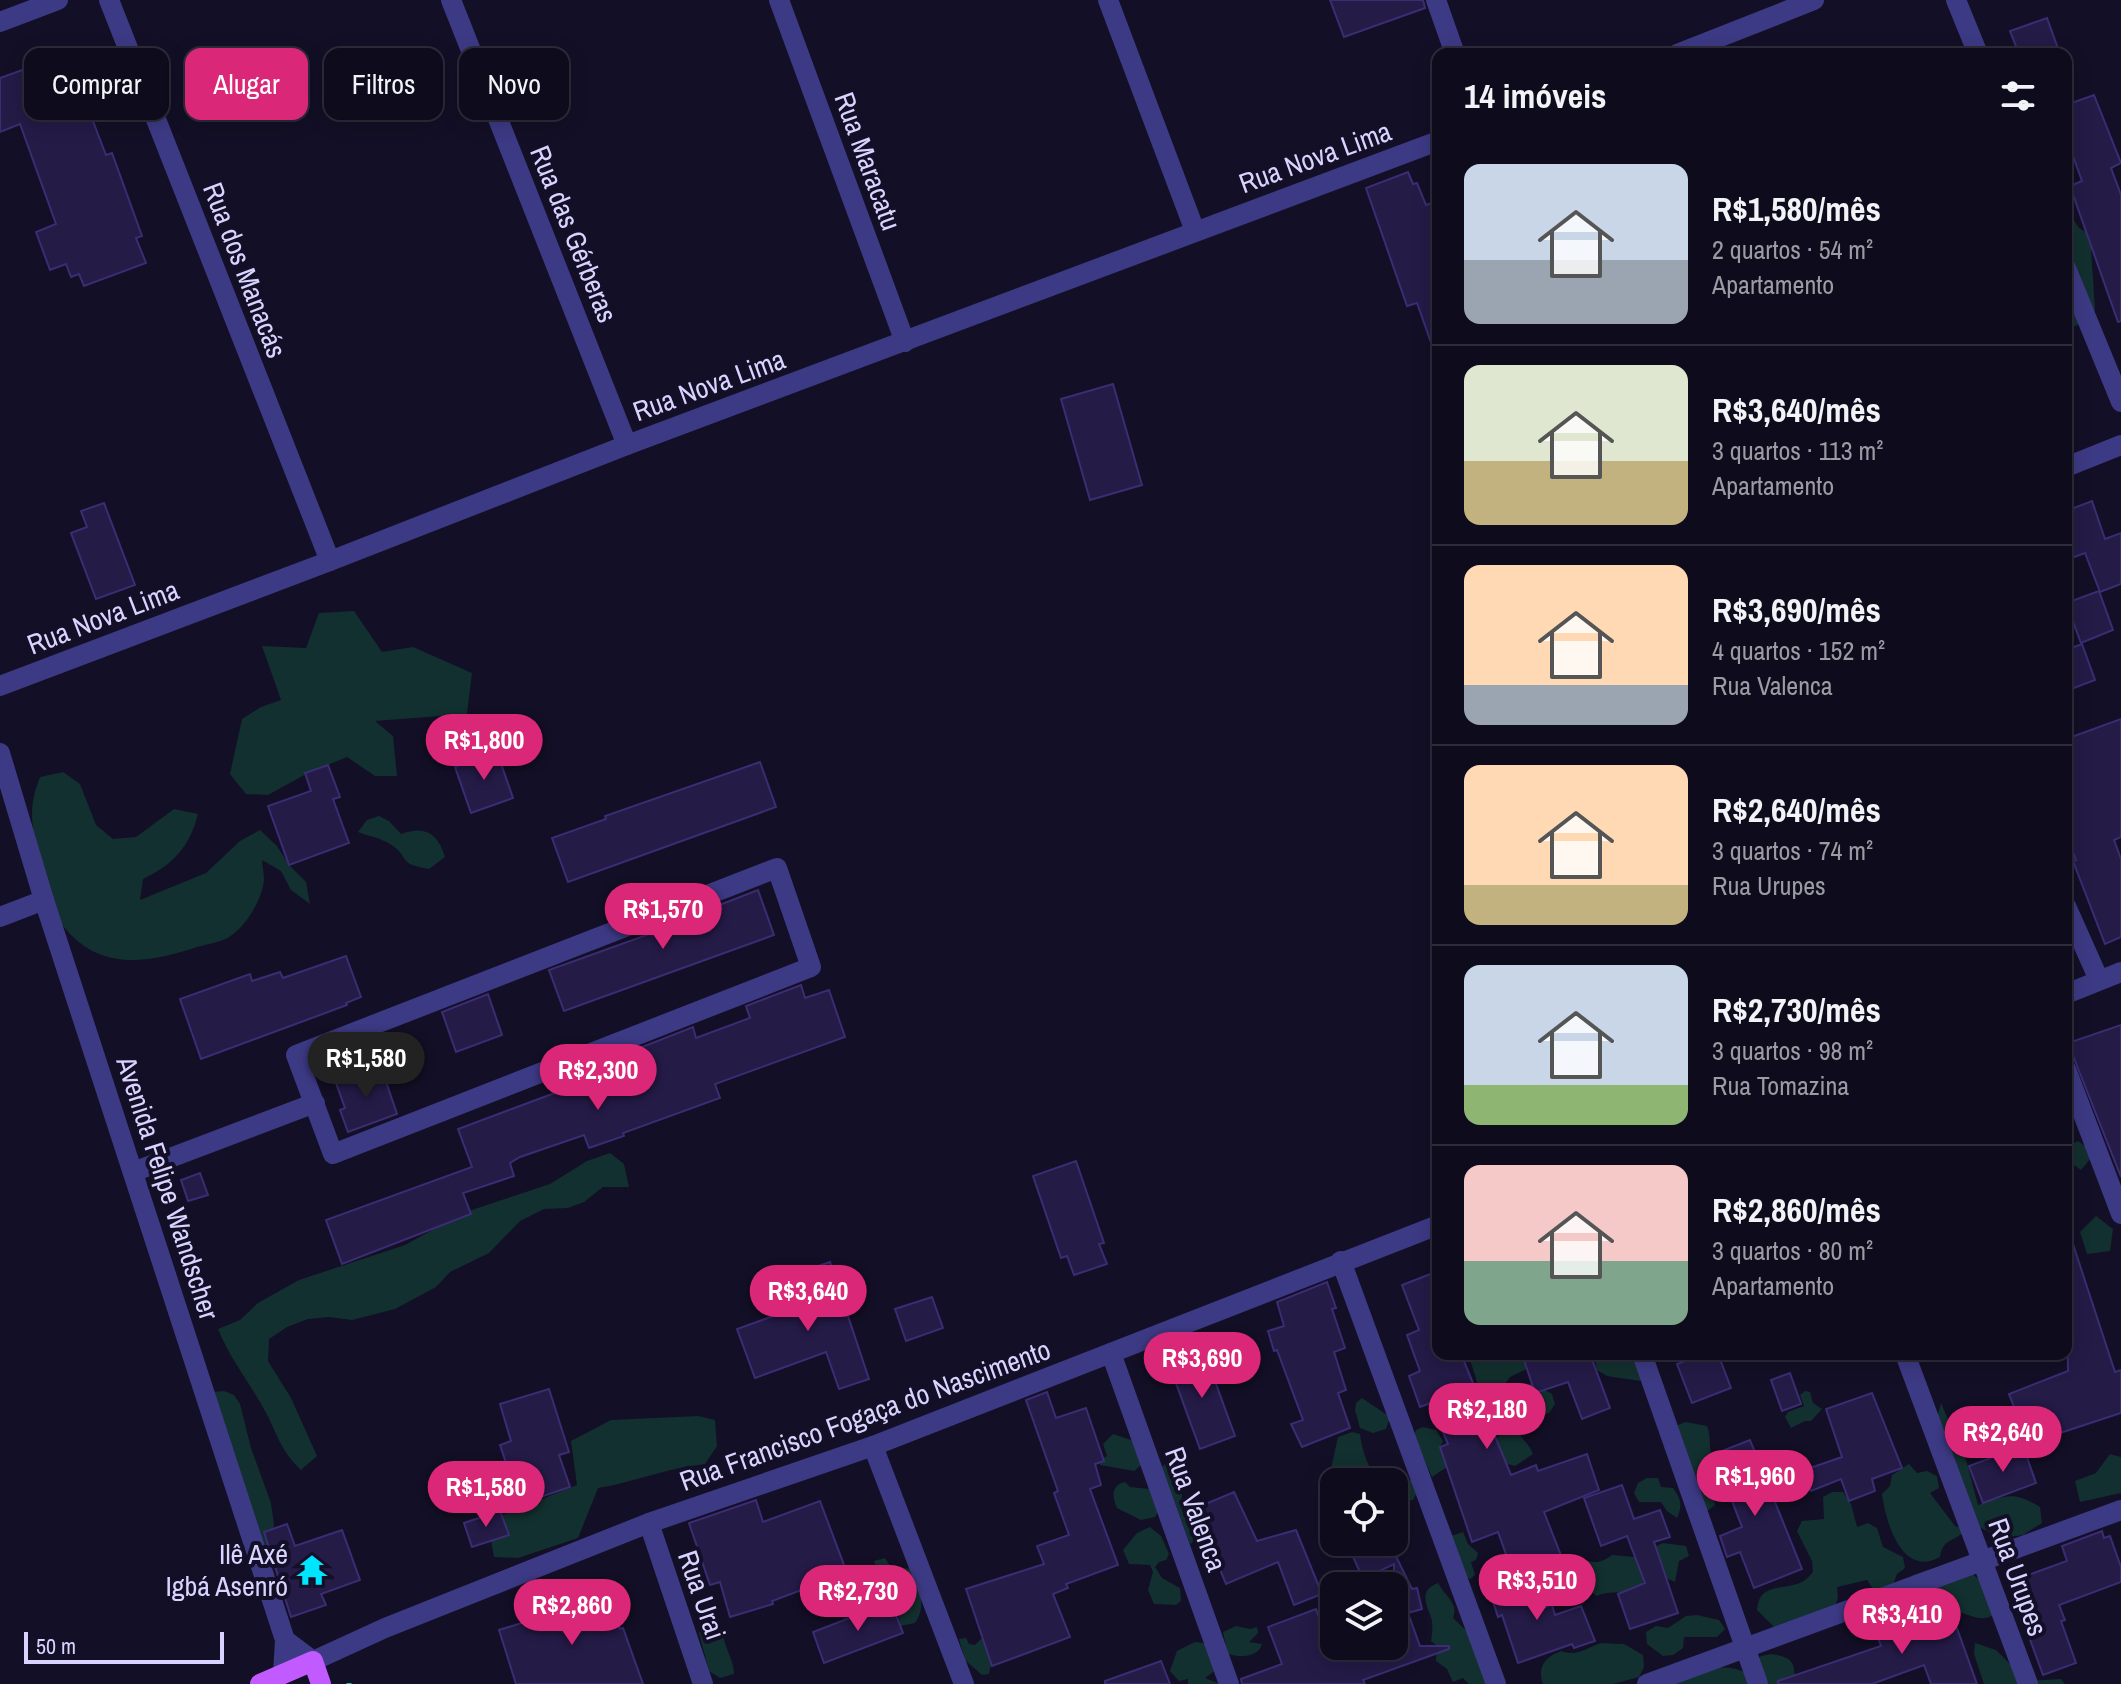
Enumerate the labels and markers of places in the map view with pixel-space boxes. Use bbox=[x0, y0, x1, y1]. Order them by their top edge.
pin: R$1,800 bbox=[410, 714, 558, 782]
pin: R$1,570 bbox=[589, 883, 737, 951]
pin: R$1,580 bbox=[292, 1032, 440, 1100]
pin: R$2,300 bbox=[524, 1044, 672, 1112]
pin: R$3,640 bbox=[734, 1265, 882, 1333]
pin: R$3,690 bbox=[1128, 1332, 1276, 1400]
pin: R$2,180 bbox=[1413, 1383, 1561, 1451]
pin: R$2,640 bbox=[1929, 1406, 2077, 1474]
pin: R$1,960 bbox=[1681, 1450, 1829, 1518]
pin: R$1,580 bbox=[412, 1461, 560, 1529]
place label: Ilê Axé Igbá Asenró bbox=[165, 1535, 288, 1605]
temple icon: Ilê Axé Igbá Asenró bbox=[295, 1553, 329, 1587]
pin: R$3,510 bbox=[1463, 1554, 1611, 1622]
pin: R$2,730 bbox=[784, 1565, 932, 1633]
pin: R$2,860 bbox=[498, 1579, 646, 1647]
pin: R$3,410 bbox=[1828, 1588, 1976, 1656]

